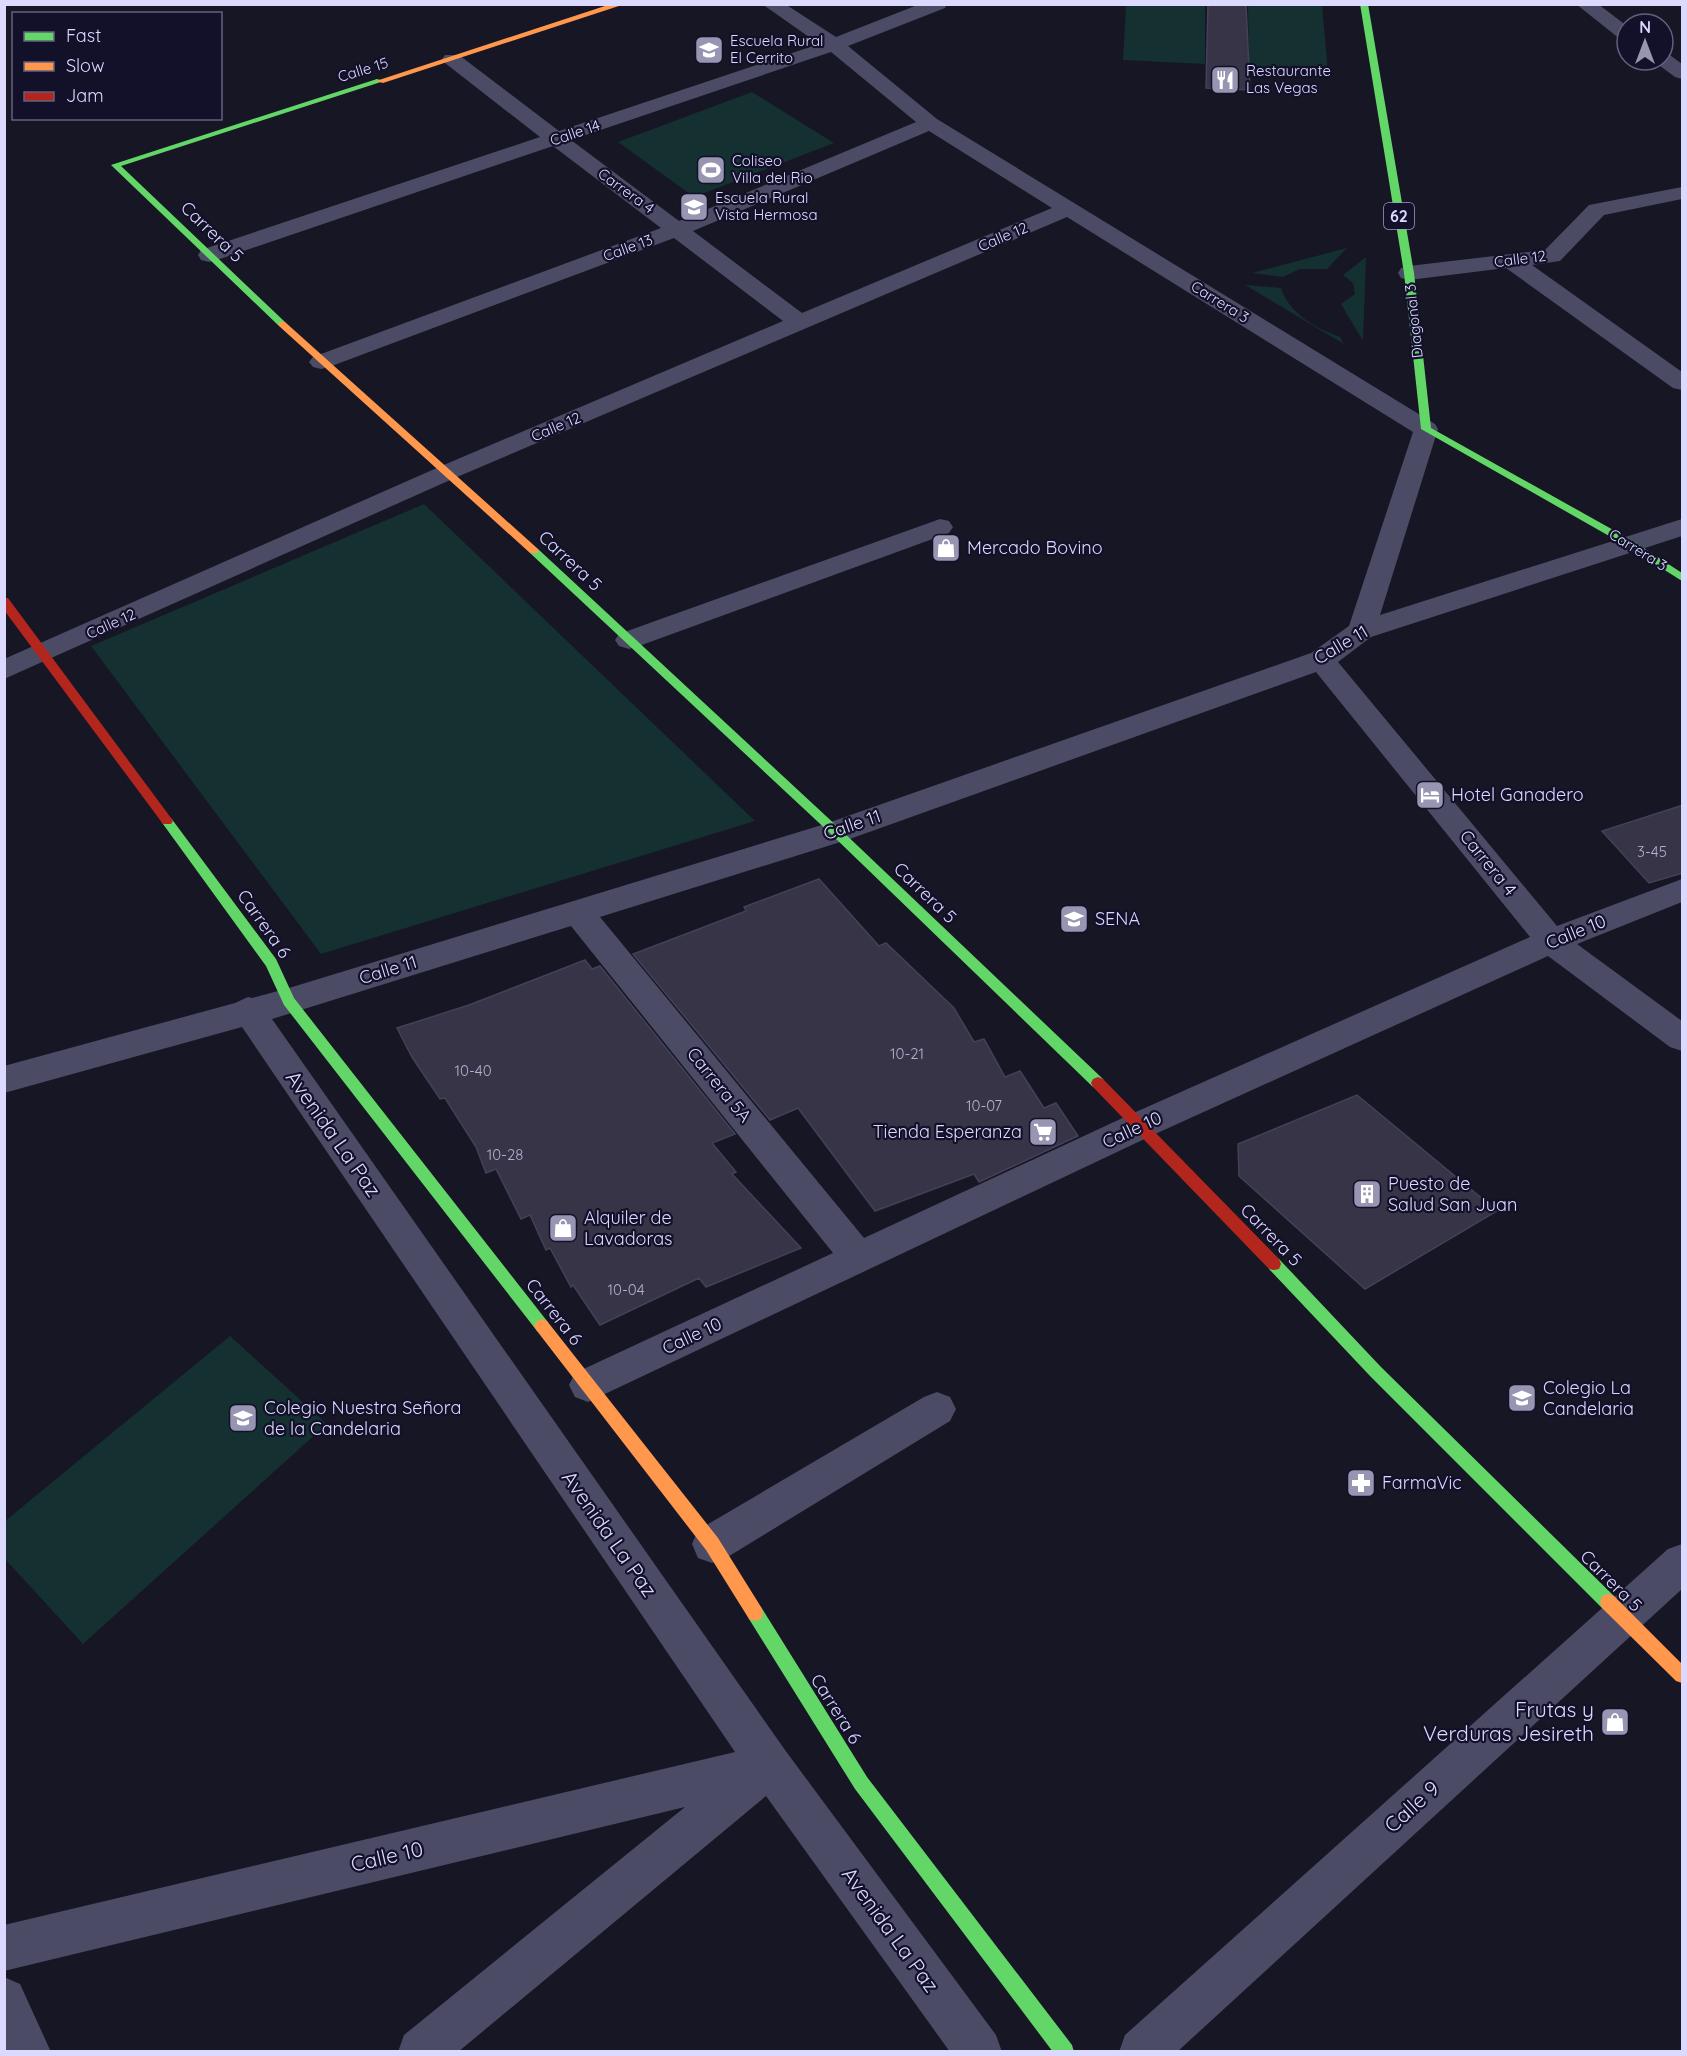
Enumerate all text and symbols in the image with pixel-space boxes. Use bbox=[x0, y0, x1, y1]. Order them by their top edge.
legend bbox=[12, 12, 222, 120]
north arrow bbox=[1615, 12, 1675, 72]
text: N bbox=[1639, 17, 1651, 37]
text: Fast bbox=[66, 24, 101, 47]
place label: Escuela Rural El Cerrito bbox=[730, 31, 824, 67]
school or university icon: Escuela Rural El Cerrito bbox=[693, 34, 725, 66]
street label: Calle 15 bbox=[335, 53, 390, 86]
text: Slow bbox=[66, 54, 104, 77]
place label: Restaurante Las Vegas bbox=[1246, 61, 1331, 97]
restaurant icon: Restaurante Las Vegas bbox=[1209, 64, 1241, 96]
text: Jam bbox=[66, 84, 104, 107]
street label: Calle 14 bbox=[547, 115, 602, 150]
place label: Coliseo Villa del Rio bbox=[732, 151, 813, 187]
sports icon: Coliseo Villa del Rio bbox=[695, 154, 727, 186]
street label: Carrera 4 bbox=[594, 164, 658, 218]
place label: Escuela Rural Vista Hermosa bbox=[715, 188, 818, 224]
school or university icon: Escuela Rural Vista Hermosa bbox=[678, 191, 710, 223]
street label: Carrera 5 bbox=[176, 196, 249, 267]
road number: 62 bbox=[1384, 203, 1414, 229]
street label: Calle 12 bbox=[975, 218, 1030, 255]
street label: Calle 13 bbox=[600, 230, 655, 265]
street label: Calle 12 bbox=[1493, 246, 1547, 271]
street label: Carrera 3 bbox=[1188, 276, 1253, 327]
street label: Diagonal 3 bbox=[1400, 283, 1427, 359]
street label: Calle 12 bbox=[528, 408, 583, 445]
street label: Carrera 3 bbox=[1606, 524, 1671, 575]
street label: Carrera 5 bbox=[534, 525, 607, 596]
shop icon: Mercado Bovino bbox=[930, 532, 962, 564]
place label: Mercado Bovino bbox=[967, 536, 1103, 559]
street label: Calle 12 bbox=[83, 604, 138, 643]
street label: Calle 11 bbox=[1309, 620, 1372, 669]
hotel icon: Hotel Ganadero bbox=[1414, 779, 1446, 811]
place label: Hotel Ganadero bbox=[1451, 783, 1584, 806]
street label: Calle 11 bbox=[820, 804, 884, 845]
street label: Carrera 4 bbox=[1455, 825, 1522, 900]
house number: 3-45 bbox=[1637, 842, 1667, 861]
street label: Carrera 5 bbox=[889, 857, 962, 928]
street label: Carrera 6 bbox=[232, 885, 297, 963]
school or university icon: SENA bbox=[1058, 903, 1090, 935]
place label: SENA bbox=[1095, 907, 1140, 930]
street label: Calle 10 bbox=[1542, 909, 1609, 954]
street label: Calle 11 bbox=[356, 950, 420, 989]
street label: Carrera 5A bbox=[682, 1042, 757, 1127]
house number: 10-21 bbox=[890, 1044, 924, 1063]
house number: 10-40 bbox=[454, 1061, 492, 1080]
street label: Avenida La Paz bbox=[281, 1065, 387, 1202]
house number: 10-07 bbox=[966, 1096, 1002, 1115]
street label: Calle 10 bbox=[1098, 1106, 1165, 1153]
supermarket icon: Tienda Esperanza bbox=[1027, 1116, 1059, 1148]
place label: Tienda Esperanza bbox=[873, 1120, 1022, 1143]
house number: 10-28 bbox=[487, 1145, 523, 1164]
place label: Puesto de Salud San Juan bbox=[1388, 1172, 1517, 1216]
building icon: Puesto de Salud San Juan bbox=[1351, 1178, 1383, 1210]
street label: Carrera 5 bbox=[1236, 1198, 1307, 1271]
place label: Alquiler de Lavadoras bbox=[584, 1206, 673, 1250]
shop icon: Alquiler de Lavadoras bbox=[547, 1212, 579, 1244]
street label: Carrera 6 bbox=[521, 1274, 588, 1350]
house number: 10-04 bbox=[607, 1280, 645, 1299]
street label: Calle 10 bbox=[658, 1312, 725, 1359]
place label: Colegio La Candelaria bbox=[1543, 1376, 1634, 1420]
school or university icon: Colegio La Candelaria bbox=[1506, 1382, 1538, 1414]
place label: Colegio Nuestra Señora de la Candelaria bbox=[264, 1396, 461, 1440]
school or university icon: Colegio Nuestra Señora de la Candelaria bbox=[227, 1402, 259, 1434]
street label: Avenida La Paz bbox=[557, 1465, 663, 1602]
pharmacy icon: FarmaVic bbox=[1345, 1467, 1377, 1499]
place label: FarmaVic bbox=[1382, 1471, 1462, 1494]
street label: Carrera 5 bbox=[1575, 1545, 1647, 1617]
street label: Carrera 6 bbox=[806, 1669, 867, 1748]
place label: Frutas y Verduras Jesireth bbox=[1423, 1696, 1594, 1746]
shop icon: Frutas y Verduras Jesireth bbox=[1599, 1706, 1631, 1738]
street label: Calle 9 bbox=[1378, 1775, 1444, 1838]
street label: Calle 10 bbox=[348, 1835, 426, 1877]
street label: Avenida La Paz bbox=[837, 1862, 945, 1997]

